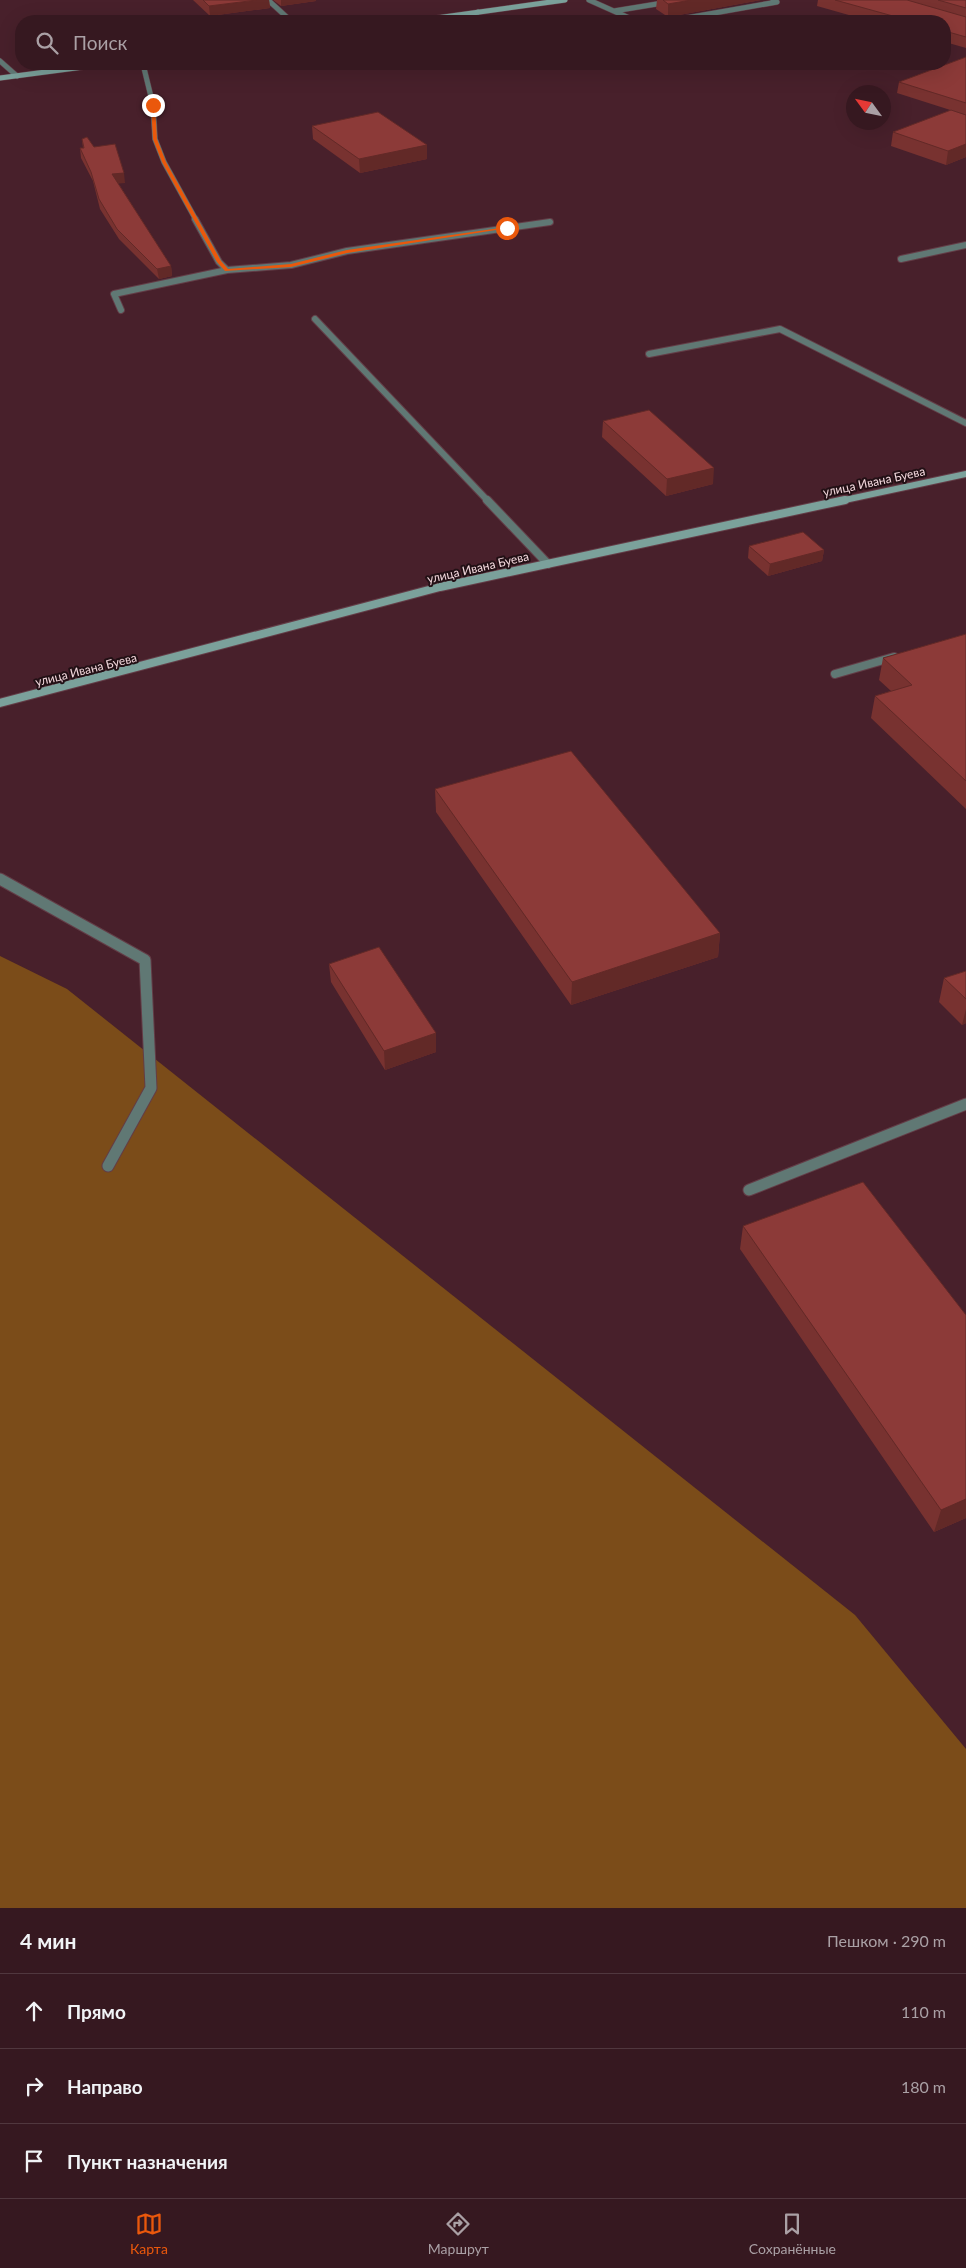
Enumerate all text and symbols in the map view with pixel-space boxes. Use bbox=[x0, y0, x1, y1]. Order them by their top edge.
search box bbox=[15, 15, 951, 70]
icon: search bbox=[33, 29, 61, 57]
text: Поиск bbox=[73, 31, 127, 54]
north arrow bbox=[846, 85, 891, 130]
route end bbox=[142, 94, 165, 117]
route start bbox=[496, 217, 519, 240]
street label: улица Ивана Буева bbox=[821, 463, 926, 500]
street label: улица Ивана Буева bbox=[425, 548, 530, 587]
street label: улица Ивана Буева bbox=[34, 650, 138, 689]
text: 4 мин bbox=[20, 1928, 77, 1953]
text: Пешком · 290 m bbox=[827, 1931, 946, 1950]
icon: ahead bbox=[20, 1997, 48, 2025]
text: Прямо bbox=[67, 2000, 126, 2023]
text: 110 m bbox=[901, 2002, 946, 2021]
icon: right bbox=[20, 2072, 48, 2100]
text: Направо bbox=[67, 2075, 143, 2098]
text: 180 m bbox=[901, 2077, 946, 2096]
icon: arrive bbox=[20, 2147, 48, 2175]
text: Пункт назначения bbox=[67, 2150, 228, 2173]
tab: Карта bbox=[130, 2210, 168, 2257]
tab: Маршрут bbox=[428, 2210, 489, 2257]
tab: Сохранённые bbox=[749, 2210, 836, 2257]

